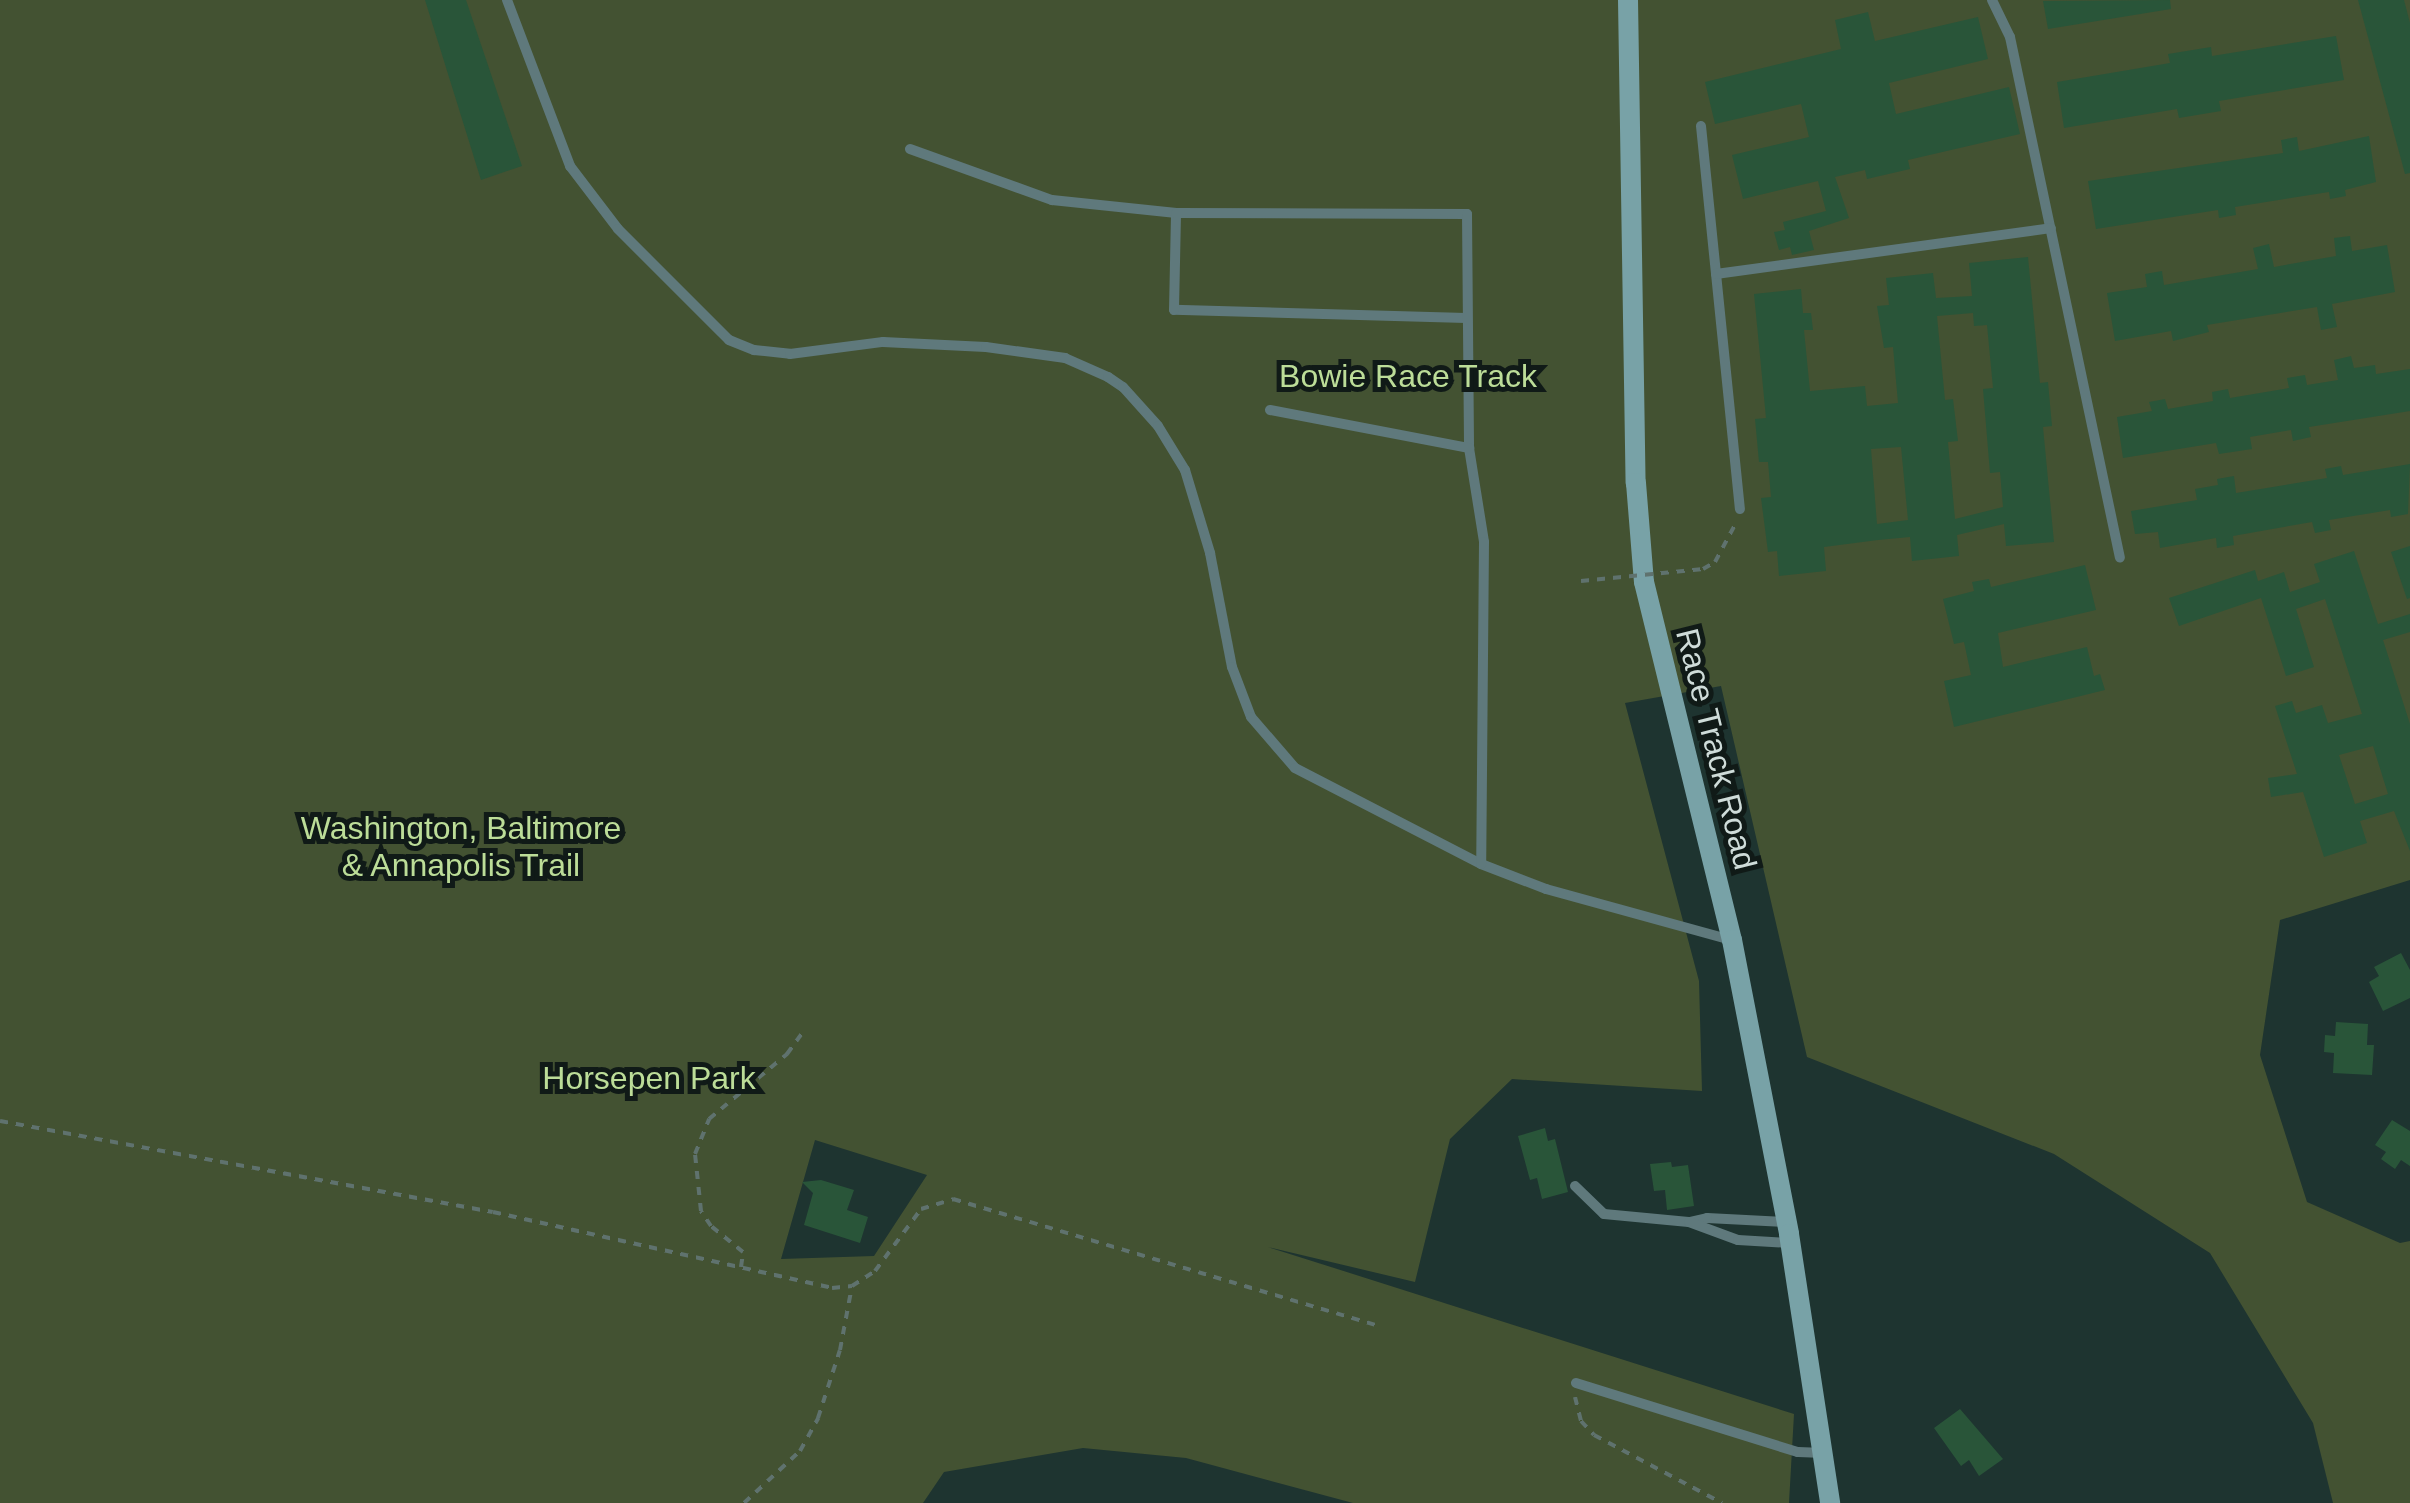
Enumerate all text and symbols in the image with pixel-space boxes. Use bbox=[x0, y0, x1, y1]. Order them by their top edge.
park label: Bowie Race Track bbox=[1279, 357, 1537, 395]
street label: Race Track Road bbox=[1667, 624, 1765, 874]
park label: Washington, Baltimore & Annapolis Trail bbox=[301, 810, 621, 885]
park label: Horsepen Park bbox=[542, 1059, 756, 1097]

